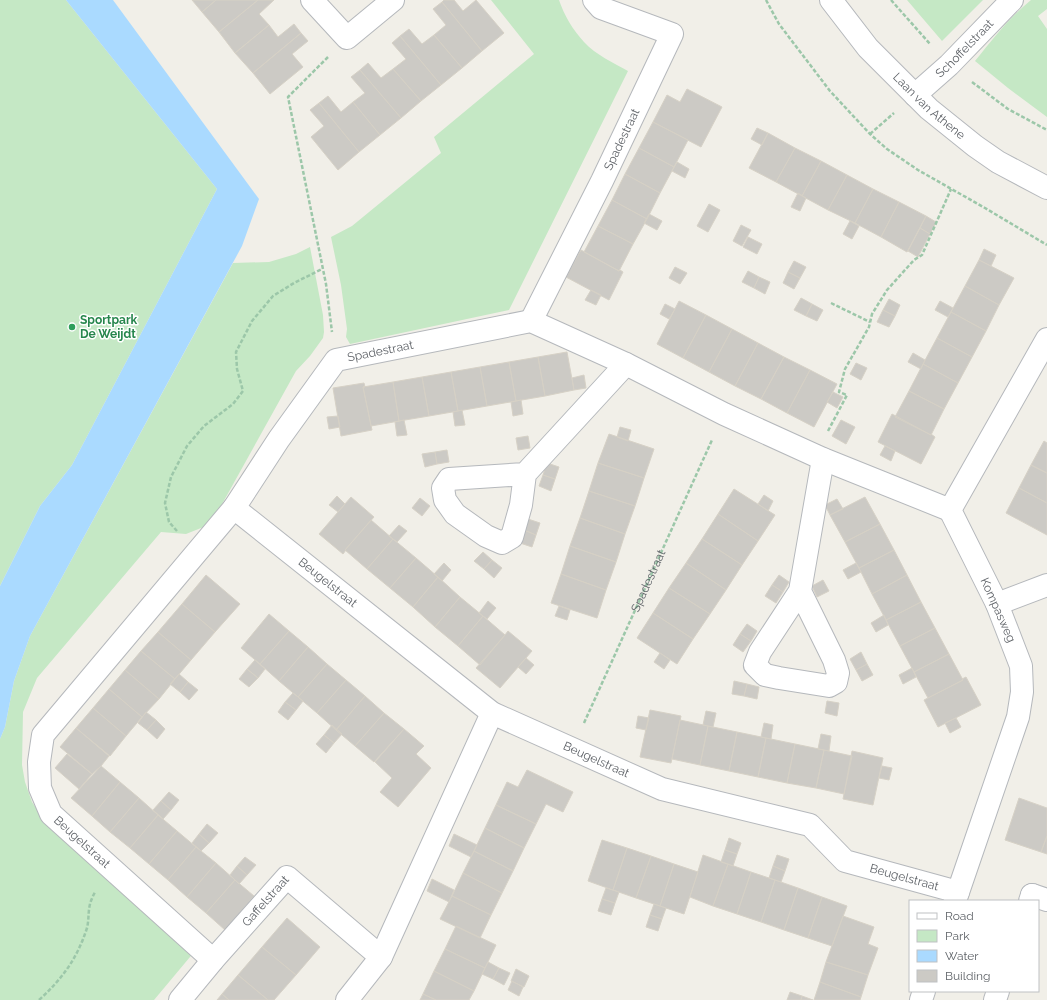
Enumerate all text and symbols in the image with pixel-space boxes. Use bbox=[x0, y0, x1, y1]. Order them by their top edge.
street label: Schoffelstraat bbox=[933, 17, 996, 80]
street label: Laan van Athene bbox=[890, 70, 968, 142]
street label: Spadestraat bbox=[601, 106, 642, 173]
place label: Sportpark De Weijdt bbox=[80, 313, 138, 341]
marker: Sportpark De Weijdt bbox=[67, 322, 77, 332]
street label: Spadestraat bbox=[346, 338, 414, 365]
street label: Spadestraat bbox=[628, 548, 668, 614]
street label: Beugelstraat bbox=[296, 555, 360, 610]
street label: Kompasweg bbox=[978, 576, 1018, 644]
street label: Beugelstraat bbox=[561, 739, 632, 780]
street label: Beugelstraat bbox=[51, 813, 113, 871]
street label: Beugelstraat bbox=[868, 861, 940, 893]
street label: Gaffelstraat bbox=[239, 873, 292, 929]
legend bbox=[909, 900, 1039, 992]
text: Road bbox=[945, 909, 974, 923]
text: Park bbox=[945, 929, 970, 943]
text: Water bbox=[945, 949, 979, 963]
text: Building bbox=[945, 969, 991, 983]

